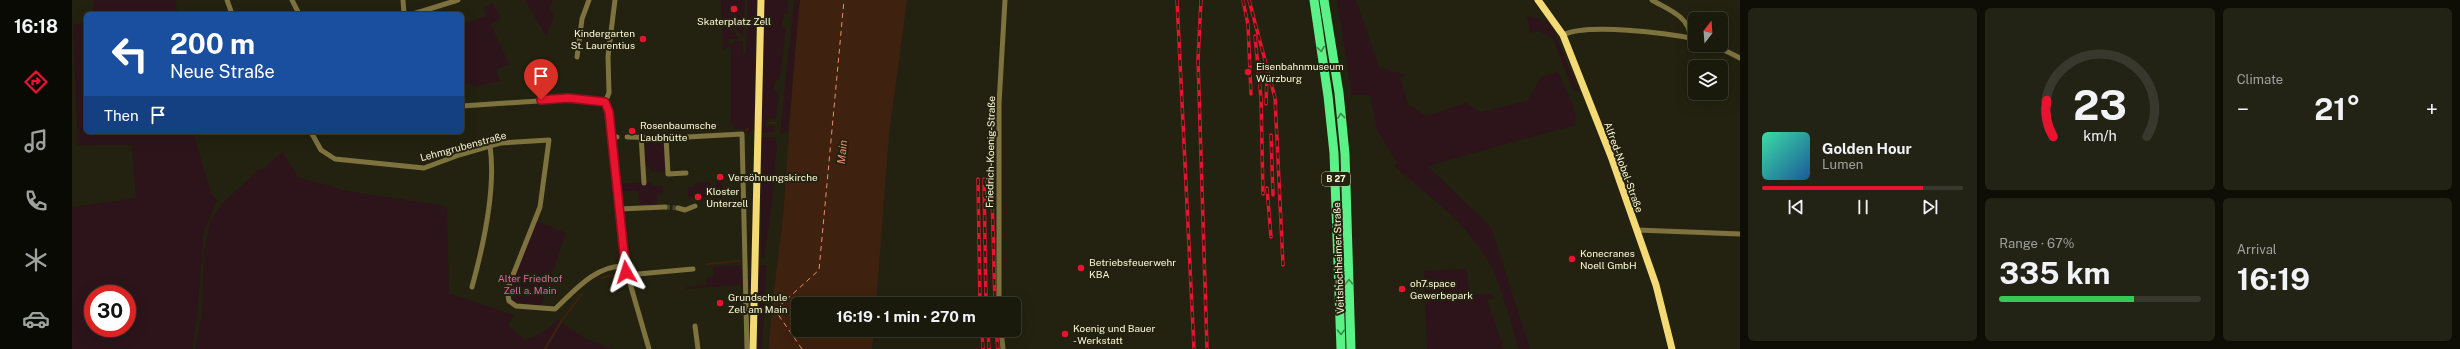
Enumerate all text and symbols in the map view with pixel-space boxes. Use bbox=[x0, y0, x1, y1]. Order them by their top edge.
marker: Skaterplatz Zell bbox=[729, 4, 739, 14]
north arrow bbox=[1688, 12, 1728, 52]
map controls bbox=[1688, 12, 1728, 100]
place label: Skaterplatz Zell bbox=[697, 15, 771, 27]
text: 16:18 bbox=[14, 16, 58, 37]
text: 200 m bbox=[170, 27, 255, 60]
place label: Kindergarten St. Laurentius bbox=[571, 27, 635, 51]
icon: left bbox=[104, 28, 156, 80]
marker: Kindergarten St. Laurentius bbox=[638, 34, 648, 44]
one-way arrow bbox=[1316, 46, 1325, 52]
pin bbox=[524, 59, 558, 100]
place label: Eisenbahnmuseum Würzburg bbox=[1256, 60, 1344, 84]
button: layers bbox=[1688, 60, 1728, 100]
text: Neue Straße bbox=[170, 61, 275, 82]
icon: arrive bbox=[530, 65, 552, 87]
marker: Eisenbahnmuseum Würzburg bbox=[1243, 67, 1253, 77]
icon: directions bbox=[22, 68, 50, 96]
text: Climate bbox=[2237, 72, 2283, 87]
text: 23 bbox=[2073, 80, 2127, 129]
text: 21° bbox=[2314, 91, 2360, 127]
street label: Friedrich-Koenig-Straße bbox=[983, 96, 997, 208]
text: − bbox=[2237, 96, 2249, 122]
text: + bbox=[2426, 96, 2438, 122]
icon: arrive bbox=[147, 104, 169, 126]
text: Then bbox=[104, 107, 139, 124]
one-way arrow bbox=[1337, 113, 1346, 119]
place label: Rosenbaumsche Laubhütte bbox=[640, 119, 717, 143]
street label: Alfred-Nobel-Straße bbox=[1602, 120, 1646, 214]
marker: Rosenbaumsche Laubhütte bbox=[627, 126, 637, 136]
text: km/h bbox=[2083, 126, 2117, 143]
icon: music bbox=[22, 127, 50, 155]
street label: Lehmgrubenstraße bbox=[419, 129, 508, 163]
water label: Main bbox=[835, 139, 849, 165]
text: Golden Hour bbox=[1822, 140, 1912, 157]
text: Lumen bbox=[1822, 157, 1863, 172]
place label: Versöhnungskirche bbox=[728, 171, 818, 183]
marker: Versöhnungskirche bbox=[715, 172, 725, 182]
road number: B 27 bbox=[1322, 172, 1350, 186]
place label: Kloster Unterzell bbox=[706, 185, 748, 209]
icon: phone bbox=[22, 187, 50, 215]
marker: Kloster Unterzell bbox=[693, 192, 703, 202]
icon: previous bbox=[1785, 196, 1807, 218]
icon: pause bbox=[1852, 196, 1874, 218]
icon: next bbox=[1919, 196, 1941, 218]
street label: Veitshöchheimer Straße bbox=[1330, 202, 1346, 314]
text: Range · 67% bbox=[1999, 236, 2074, 251]
text: Arrival bbox=[2237, 242, 2277, 257]
icon: climate bbox=[22, 246, 50, 274]
place label: Konecranes Noell GmbH bbox=[1580, 247, 1637, 271]
position arrow bbox=[605, 251, 647, 293]
marker: Konecranes Noell GmbH bbox=[1567, 254, 1577, 264]
text: 335 km bbox=[1999, 255, 2110, 291]
place label: Betriebsfeuerwehr KBA bbox=[1089, 256, 1176, 280]
text: 16:19 bbox=[2237, 261, 2310, 297]
marker: Betriebsfeuerwehr KBA bbox=[1076, 263, 1086, 273]
park label: Alter Friedhof Zell a. Main bbox=[498, 272, 562, 296]
place label: oh7.space Gewerbepark bbox=[1410, 277, 1473, 301]
one-way arrow bbox=[1345, 279, 1354, 285]
marker: oh7.space Gewerbepark bbox=[1397, 284, 1407, 294]
speed limit sign: 30 bbox=[84, 285, 136, 337]
place label: Grundschule Zell am Main bbox=[728, 291, 788, 315]
marker: Grundschule Zell am Main bbox=[715, 298, 725, 308]
icon: car bbox=[22, 305, 50, 333]
text: 16:19 · 1 min · 270 m bbox=[836, 308, 976, 325]
place label: Koenig und Bauer - Werkstatt bbox=[1073, 322, 1155, 346]
marker: Koenig und Bauer - Werkstatt bbox=[1060, 329, 1070, 339]
one-way arrow bbox=[1337, 329, 1345, 335]

